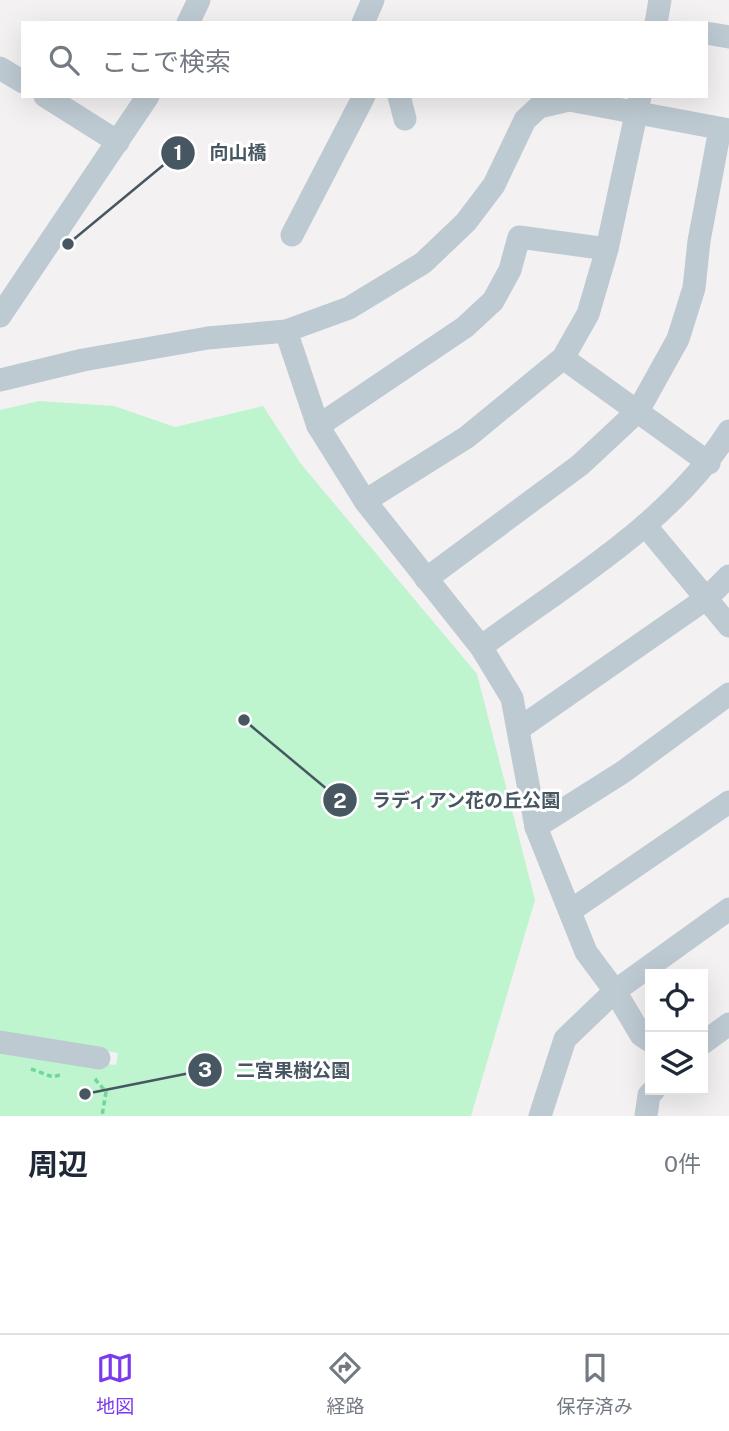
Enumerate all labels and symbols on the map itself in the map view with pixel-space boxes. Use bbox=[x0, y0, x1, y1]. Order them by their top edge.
callout: 向山橋 bbox=[161, 133, 281, 173]
text: 1 bbox=[174, 140, 183, 165]
text: 向山橋 bbox=[209, 141, 267, 163]
callout: ラディアン花の丘公園 bbox=[322, 780, 575, 820]
text: 2 bbox=[333, 788, 347, 813]
text: ラディアン花の丘公園 bbox=[372, 789, 560, 811]
callout: 二宮果樹公園 bbox=[187, 1050, 364, 1090]
text: 3 bbox=[198, 1057, 212, 1082]
text: 二宮果樹公園 bbox=[236, 1059, 350, 1081]

